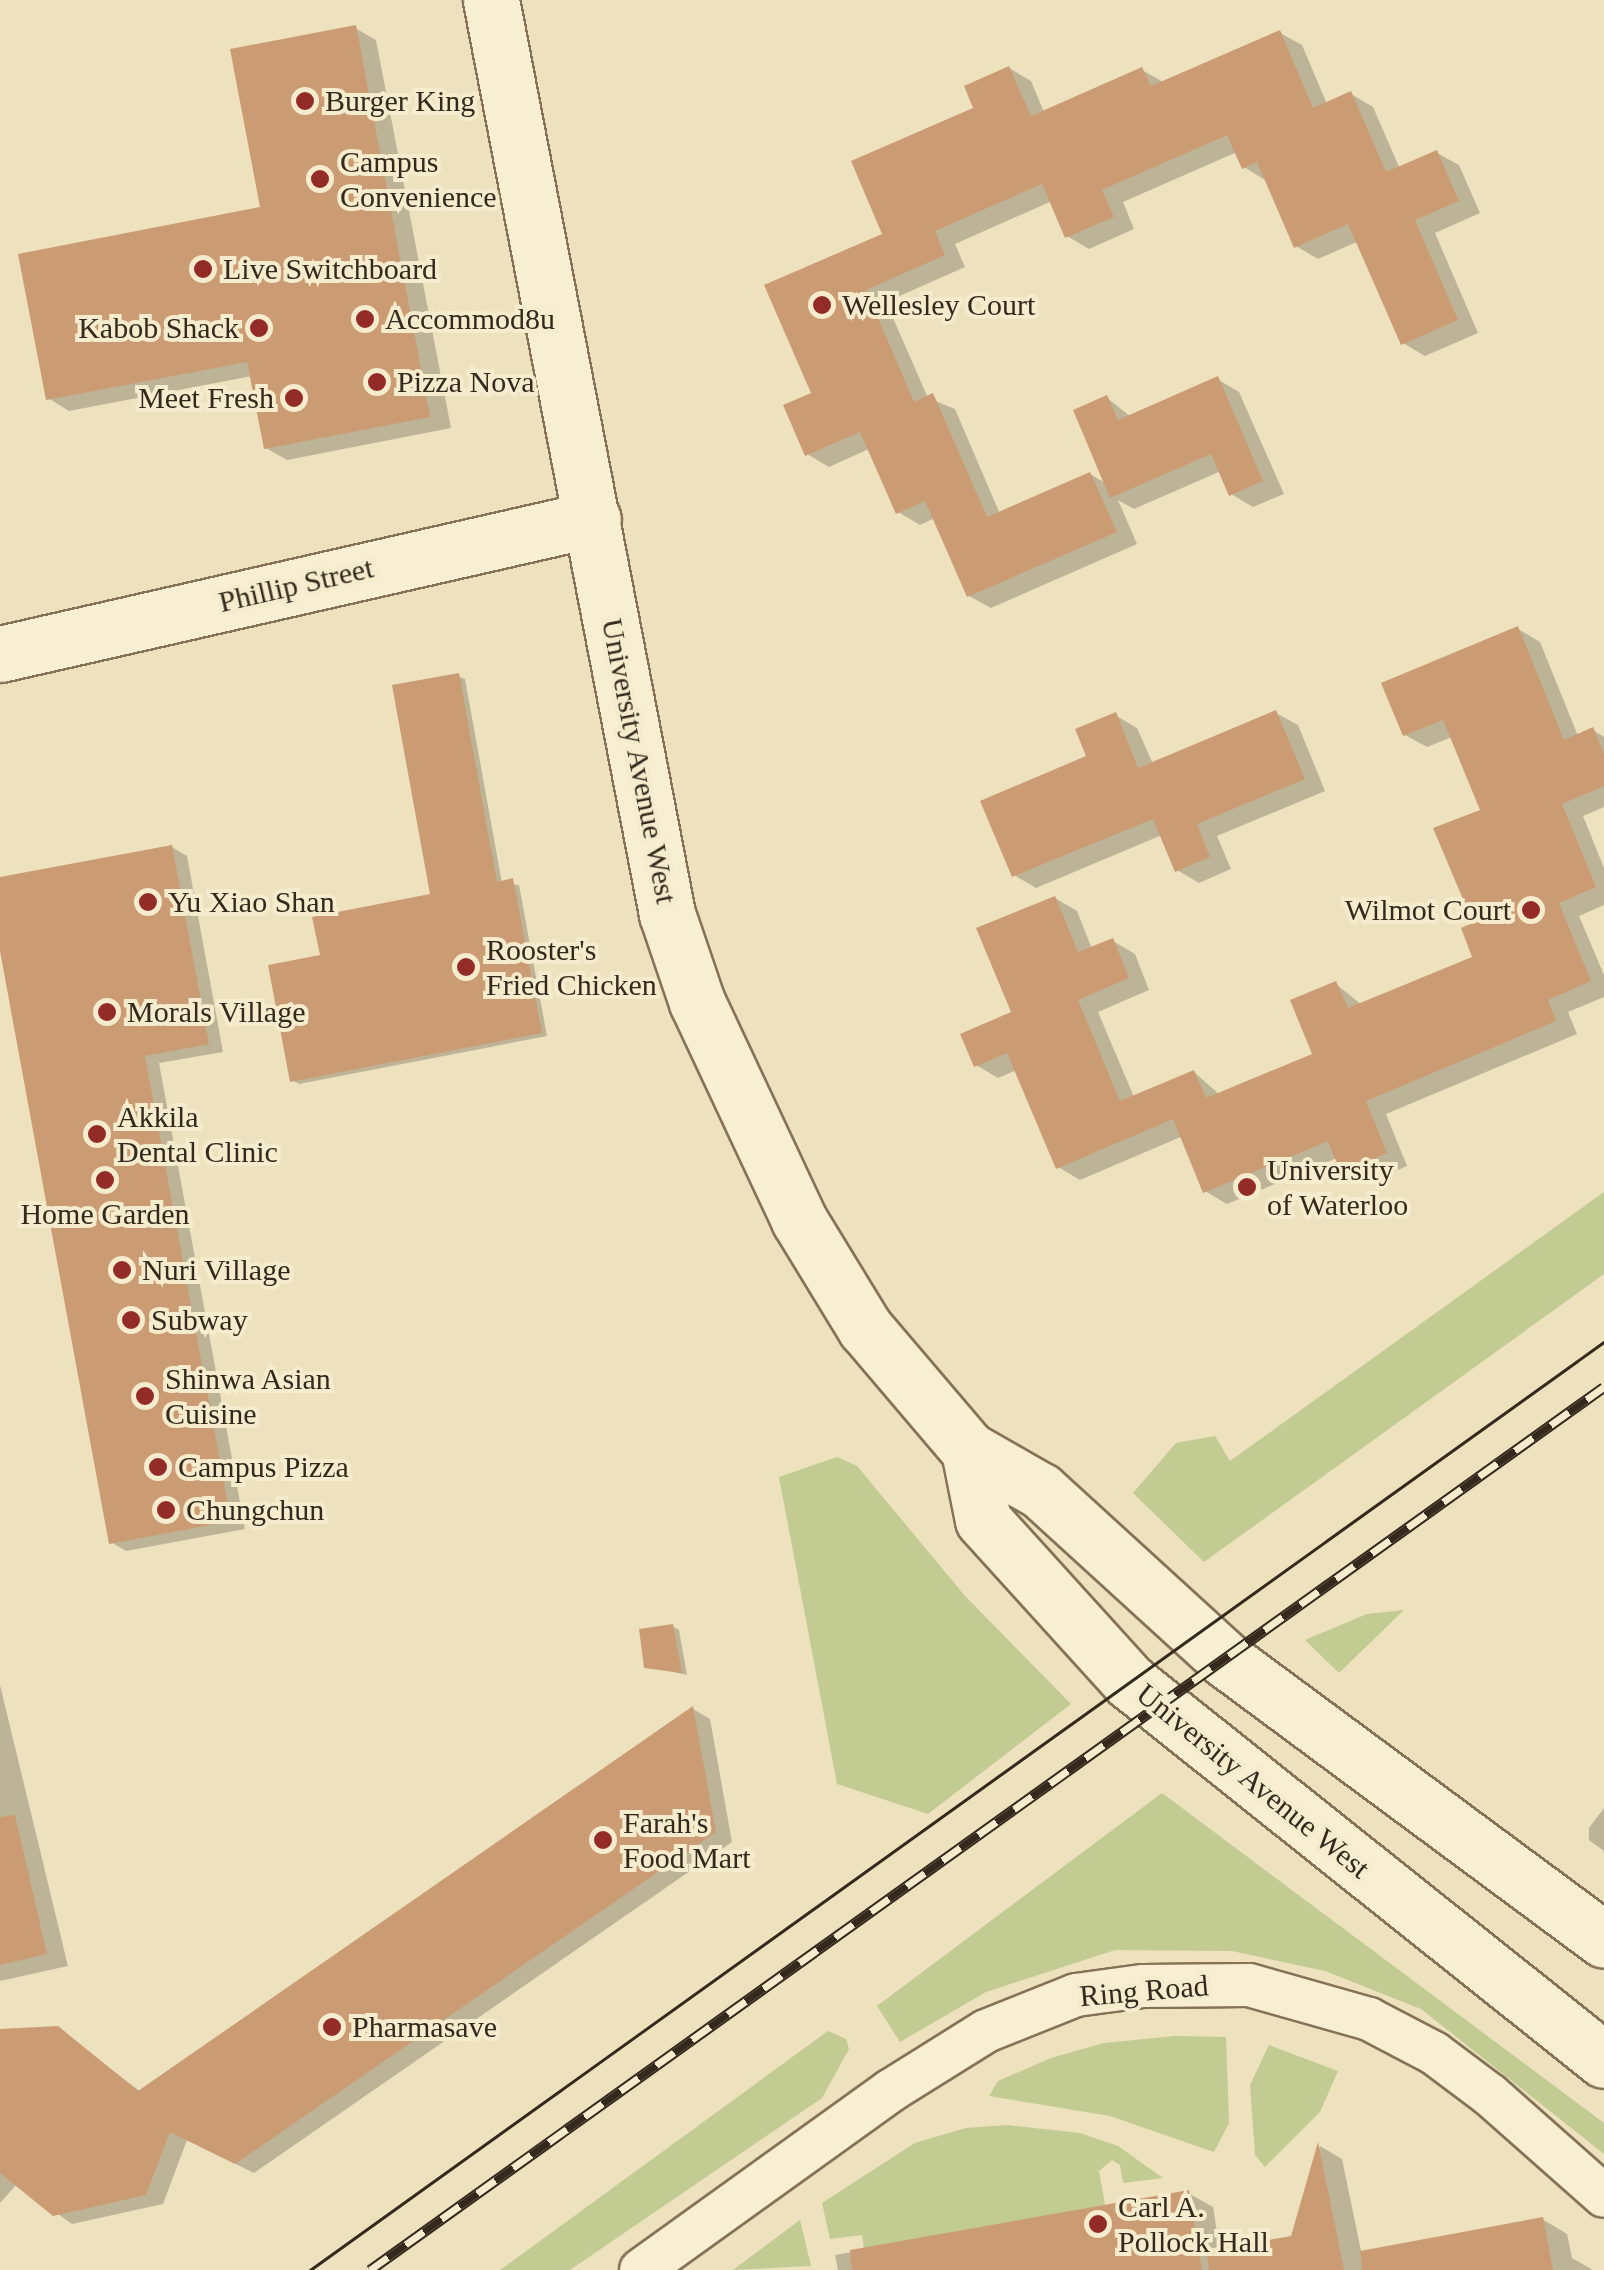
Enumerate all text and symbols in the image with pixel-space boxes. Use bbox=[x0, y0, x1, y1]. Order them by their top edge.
place label: Burger King bbox=[325, 83, 475, 119]
marker: Burger King bbox=[294, 90, 316, 112]
place label: Campus Convenience bbox=[340, 144, 497, 214]
marker: Campus Convenience bbox=[309, 168, 331, 190]
place label: Live Switchboard bbox=[223, 251, 437, 287]
marker: Live Switchboard bbox=[192, 258, 214, 280]
place label: Wellesley Court bbox=[842, 287, 1035, 323]
marker: Wellesley Court bbox=[811, 294, 833, 316]
place label: Accommod8u bbox=[385, 301, 555, 337]
marker: Accommod8u bbox=[354, 308, 376, 330]
place label: Kabob Shack bbox=[78, 310, 239, 346]
marker: Kabob Shack bbox=[248, 317, 270, 339]
place label: Pizza Nova bbox=[397, 364, 534, 400]
marker: Pizza Nova bbox=[366, 371, 388, 393]
place label: Meet Fresh bbox=[138, 380, 274, 416]
marker: Meet Fresh bbox=[283, 387, 305, 409]
street label: Phillip Street bbox=[215, 550, 377, 620]
street label: University Avenue West bbox=[593, 614, 685, 908]
place label: Yu Xiao Shan bbox=[168, 884, 335, 920]
marker: Yu Xiao Shan bbox=[137, 891, 159, 913]
place label: Wilmot Court bbox=[1345, 892, 1511, 928]
marker: Wilmot Court bbox=[1520, 899, 1542, 921]
place label: Rooster's Fried Chicken bbox=[486, 932, 657, 1002]
marker: Rooster's Fried Chicken bbox=[455, 956, 477, 978]
place label: Morals Village bbox=[127, 994, 306, 1030]
marker: Morals Village bbox=[96, 1001, 118, 1023]
place label: Akkila Dental Clinic bbox=[117, 1099, 278, 1170]
marker: Akkila Dental Clinic bbox=[86, 1123, 108, 1145]
place label: University of Waterloo bbox=[1267, 1152, 1409, 1222]
marker: Home Garden bbox=[94, 1169, 116, 1191]
marker: University of Waterloo bbox=[1236, 1176, 1258, 1198]
place label: Home Garden bbox=[20, 1196, 190, 1232]
place label: Nuri Village bbox=[142, 1252, 291, 1288]
marker: Nuri Village bbox=[111, 1259, 133, 1281]
place label: Subway bbox=[151, 1302, 248, 1338]
marker: Subway bbox=[120, 1309, 142, 1331]
place label: Shinwa Asian Cuisine bbox=[165, 1361, 332, 1432]
marker: Shinwa Asian Cuisine bbox=[134, 1385, 156, 1407]
place label: Campus Pizza bbox=[178, 1449, 349, 1485]
marker: Campus Pizza bbox=[147, 1456, 169, 1478]
place label: Chungchun bbox=[186, 1492, 324, 1528]
marker: Chungchun bbox=[155, 1499, 177, 1521]
street label: University Avenue West bbox=[1128, 1675, 1378, 1887]
place label: Farah's Food Mart bbox=[623, 1805, 750, 1876]
marker: Farah's Food Mart bbox=[592, 1829, 614, 1851]
street label: Ring Road bbox=[1078, 1967, 1210, 2015]
place label: Pharmasave bbox=[352, 2009, 497, 2045]
marker: Pharmasave bbox=[321, 2016, 343, 2038]
place label: Carl A. Pollock Hall bbox=[1118, 2189, 1269, 2260]
marker: Carl A. Pollock Hall bbox=[1087, 2213, 1109, 2235]

